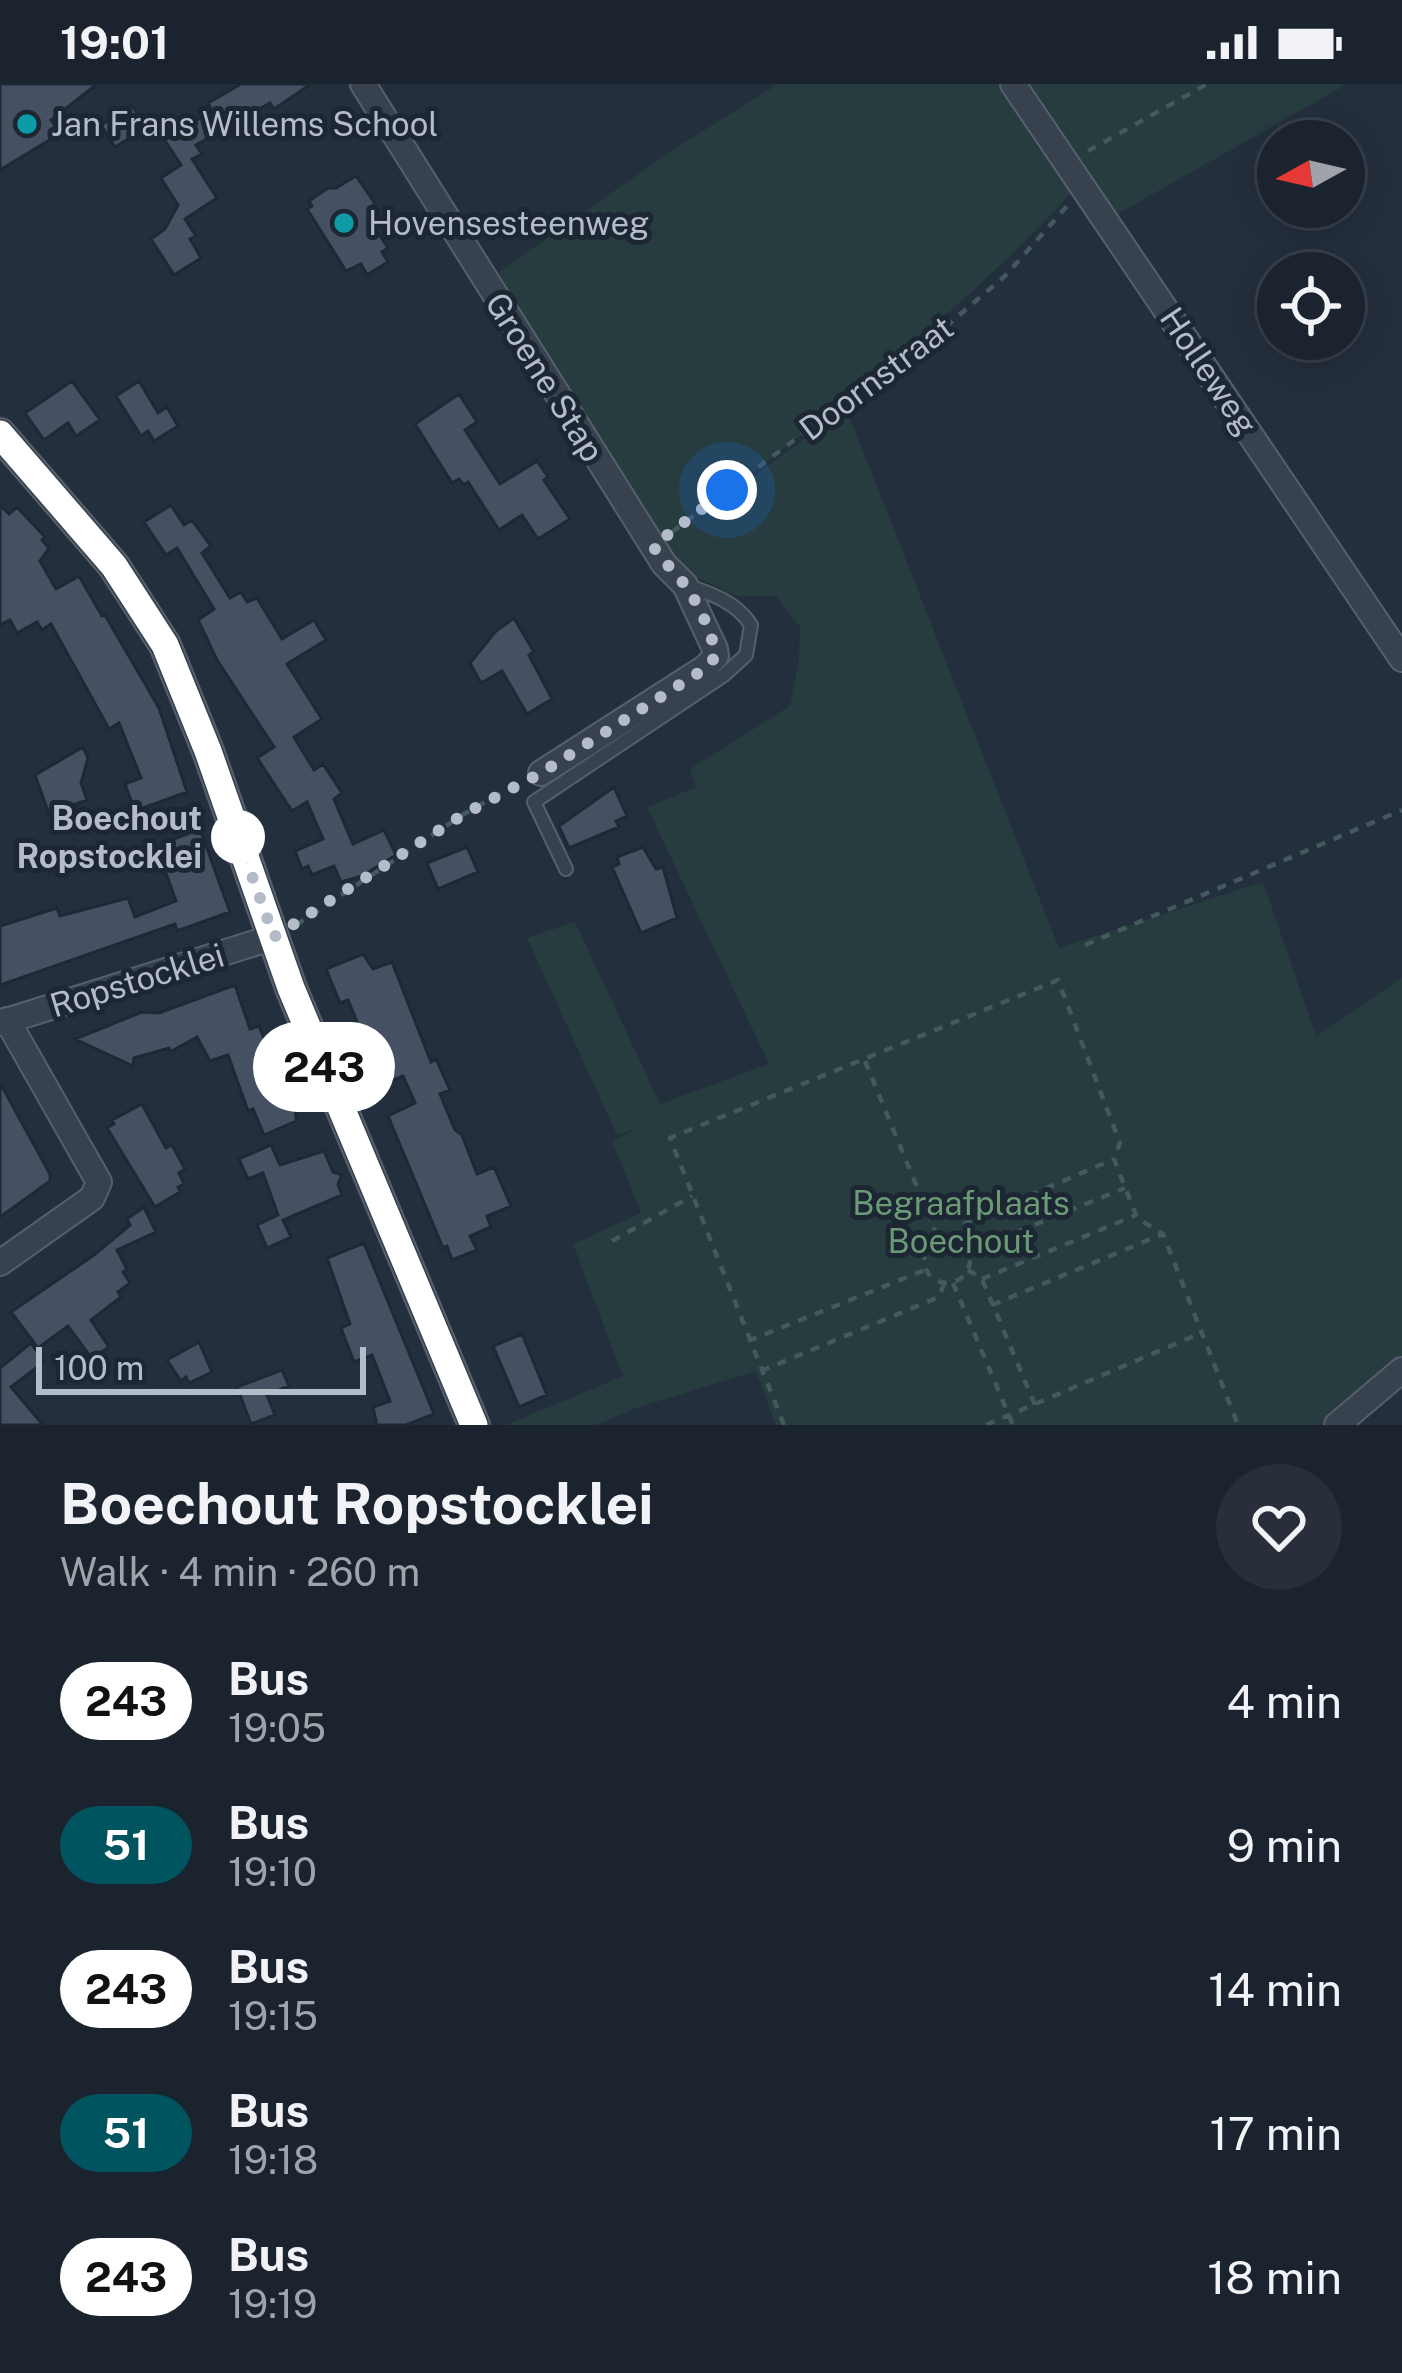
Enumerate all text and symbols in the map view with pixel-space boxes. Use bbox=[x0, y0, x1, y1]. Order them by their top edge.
text: 19:01 bbox=[60, 16, 169, 69]
place label: Jan Frans Willems School bbox=[51, 105, 438, 143]
marker: Jan Frans Willems School bbox=[14, 111, 40, 137]
north arrow bbox=[1257, 120, 1365, 228]
map controls bbox=[1257, 120, 1365, 360]
place label: Hovensesteenweg bbox=[368, 204, 650, 242]
marker: Hovensesteenweg bbox=[331, 210, 357, 236]
button: locate bbox=[1257, 252, 1365, 360]
street label: Groene Stap bbox=[478, 286, 612, 468]
street label: Holleweg bbox=[1153, 300, 1265, 442]
street label: Doornstraat bbox=[792, 308, 960, 448]
your location bbox=[697, 460, 757, 520]
place label: Boechout Ropstocklei bbox=[16, 799, 202, 875]
marker: Boechout Ropstocklei bbox=[213, 812, 263, 862]
street label: Ropstocklei bbox=[46, 936, 228, 1024]
line badge: 243 bbox=[255, 1028, 393, 1106]
text: 243 bbox=[283, 1042, 365, 1091]
park label: Begraafplaats Boechout bbox=[852, 1184, 1070, 1260]
scale bar bbox=[36, 1341, 366, 1394]
text: 100 m bbox=[54, 1349, 144, 1387]
button: heart bbox=[1216, 1464, 1342, 1590]
text: Boechout Ropstocklei bbox=[60, 1470, 654, 1537]
text: Walk · 4 min · 260 m bbox=[60, 1549, 420, 1595]
text: Bus bbox=[228, 1652, 309, 1705]
text: 4 min bbox=[1226, 1675, 1342, 1728]
text: 243 bbox=[85, 1676, 167, 1725]
text: 19:05 bbox=[228, 1705, 326, 1751]
text: Bus bbox=[228, 1796, 309, 1849]
text: 9 min bbox=[1227, 1819, 1342, 1872]
text: 51 bbox=[103, 1820, 149, 1869]
text: 19:10 bbox=[228, 1849, 317, 1895]
text: Bus bbox=[228, 1940, 309, 1993]
text: 14 min bbox=[1208, 1963, 1342, 2016]
text: 243 bbox=[85, 1964, 167, 2013]
text: 19:15 bbox=[228, 1993, 318, 2039]
text: Bus bbox=[228, 2084, 309, 2137]
text: 17 min bbox=[1209, 2107, 1342, 2160]
text: 51 bbox=[103, 2108, 149, 2157]
text: 19:18 bbox=[228, 2137, 318, 2183]
text: Bus bbox=[228, 2228, 309, 2281]
text: 18 min bbox=[1207, 2251, 1342, 2304]
text: 243 bbox=[85, 2252, 167, 2301]
text: 19:19 bbox=[228, 2281, 317, 2327]

